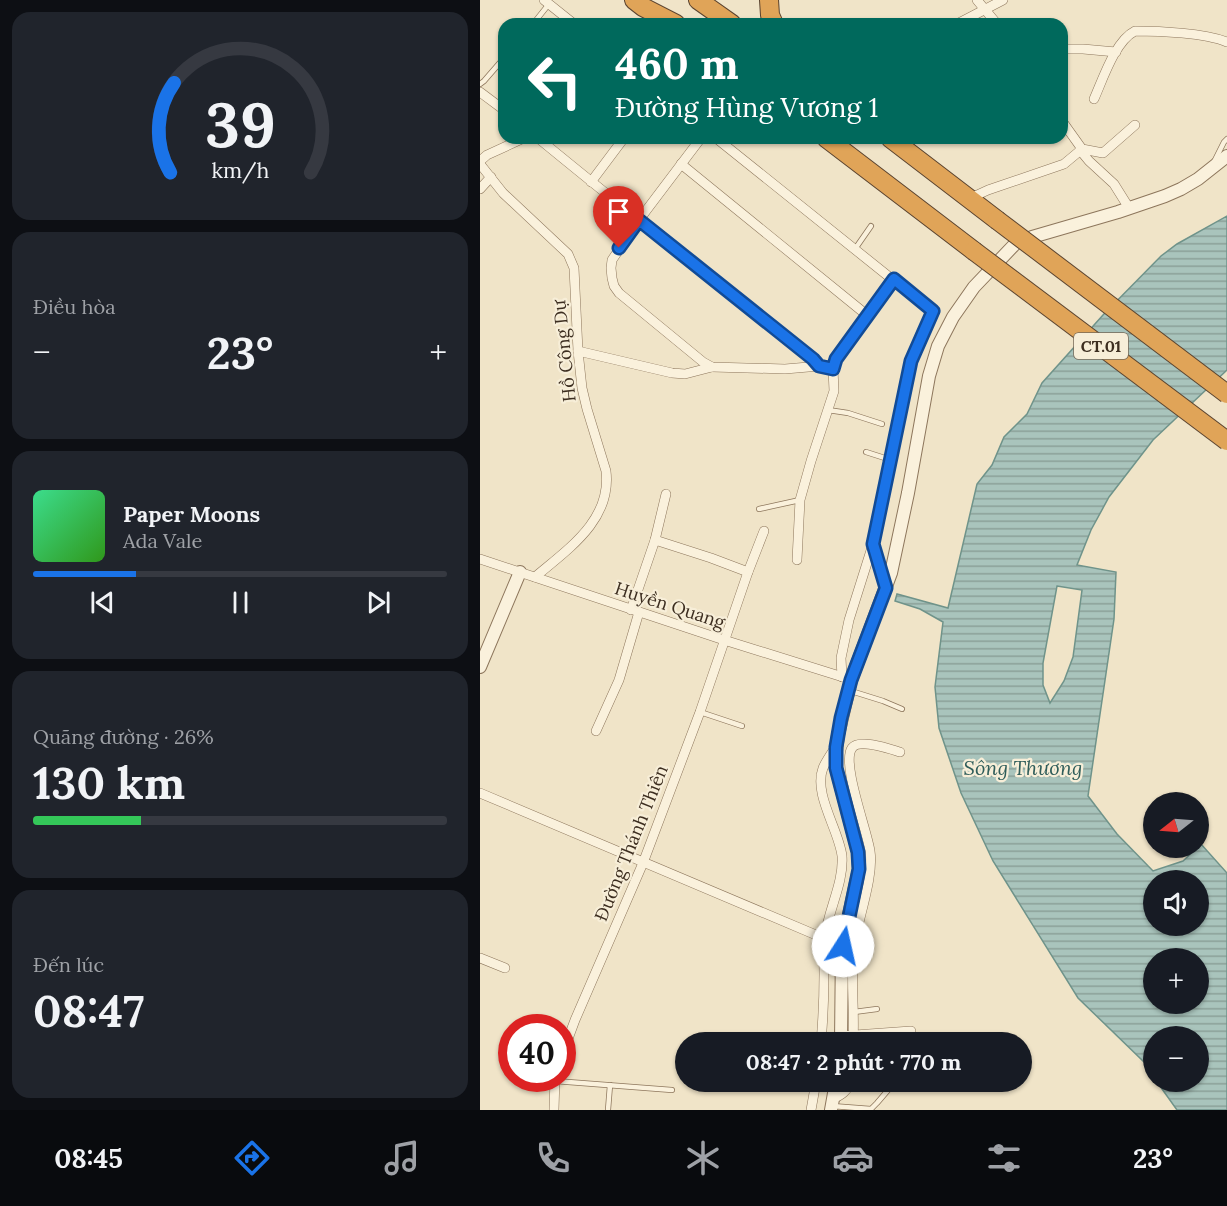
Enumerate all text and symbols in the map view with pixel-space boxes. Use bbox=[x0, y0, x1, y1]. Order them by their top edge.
text: 460 m bbox=[615, 37, 739, 91]
icon: left bbox=[516, 42, 594, 120]
text: 39 bbox=[205, 84, 275, 164]
text: Đường Hùng Vương 1 bbox=[615, 90, 878, 124]
text: km/h bbox=[211, 156, 269, 184]
pin bbox=[593, 186, 644, 248]
icon: arrive bbox=[602, 195, 635, 228]
text: Điều hòa bbox=[33, 294, 116, 319]
street label: Hồ Công Dự bbox=[547, 298, 581, 403]
text: 23° bbox=[207, 324, 273, 381]
text: − bbox=[33, 331, 51, 373]
text: + bbox=[429, 331, 447, 373]
road number: CT.01 bbox=[1074, 333, 1128, 359]
text: Paper Moons bbox=[123, 500, 260, 528]
text: Ada Vale bbox=[123, 528, 202, 553]
street label: Huyền Quang bbox=[612, 576, 729, 634]
icon: previous bbox=[86, 586, 119, 619]
icon: pause bbox=[224, 586, 257, 619]
icon: next bbox=[362, 586, 395, 619]
text: Quãng đường · 26% bbox=[33, 724, 214, 749]
text: 130 km bbox=[33, 754, 185, 811]
water label: Sông Thương bbox=[964, 755, 1082, 780]
street label: Đường Thánh Thiên bbox=[589, 761, 673, 924]
north arrow bbox=[1143, 792, 1209, 858]
map controls bbox=[1143, 792, 1209, 1092]
button: sound bbox=[1143, 870, 1209, 936]
position arrow bbox=[811, 914, 875, 978]
button: + bbox=[1143, 948, 1209, 1014]
text: Đến lúc bbox=[33, 952, 104, 977]
text: 08:47 bbox=[33, 982, 144, 1039]
speed limit sign: 40 bbox=[498, 1014, 576, 1092]
button: − bbox=[1143, 1026, 1209, 1092]
text: 08:47 · 2 phút · 770 m bbox=[746, 1048, 961, 1076]
icon: directions bbox=[231, 1137, 273, 1179]
icon: music bbox=[381, 1137, 423, 1179]
icon: phone bbox=[532, 1137, 574, 1179]
icon: climate bbox=[682, 1137, 724, 1179]
icon: car bbox=[832, 1137, 874, 1179]
icon: filters bbox=[983, 1137, 1025, 1179]
text: 08:45 bbox=[54, 1141, 123, 1175]
text: 23° bbox=[1133, 1141, 1173, 1175]

